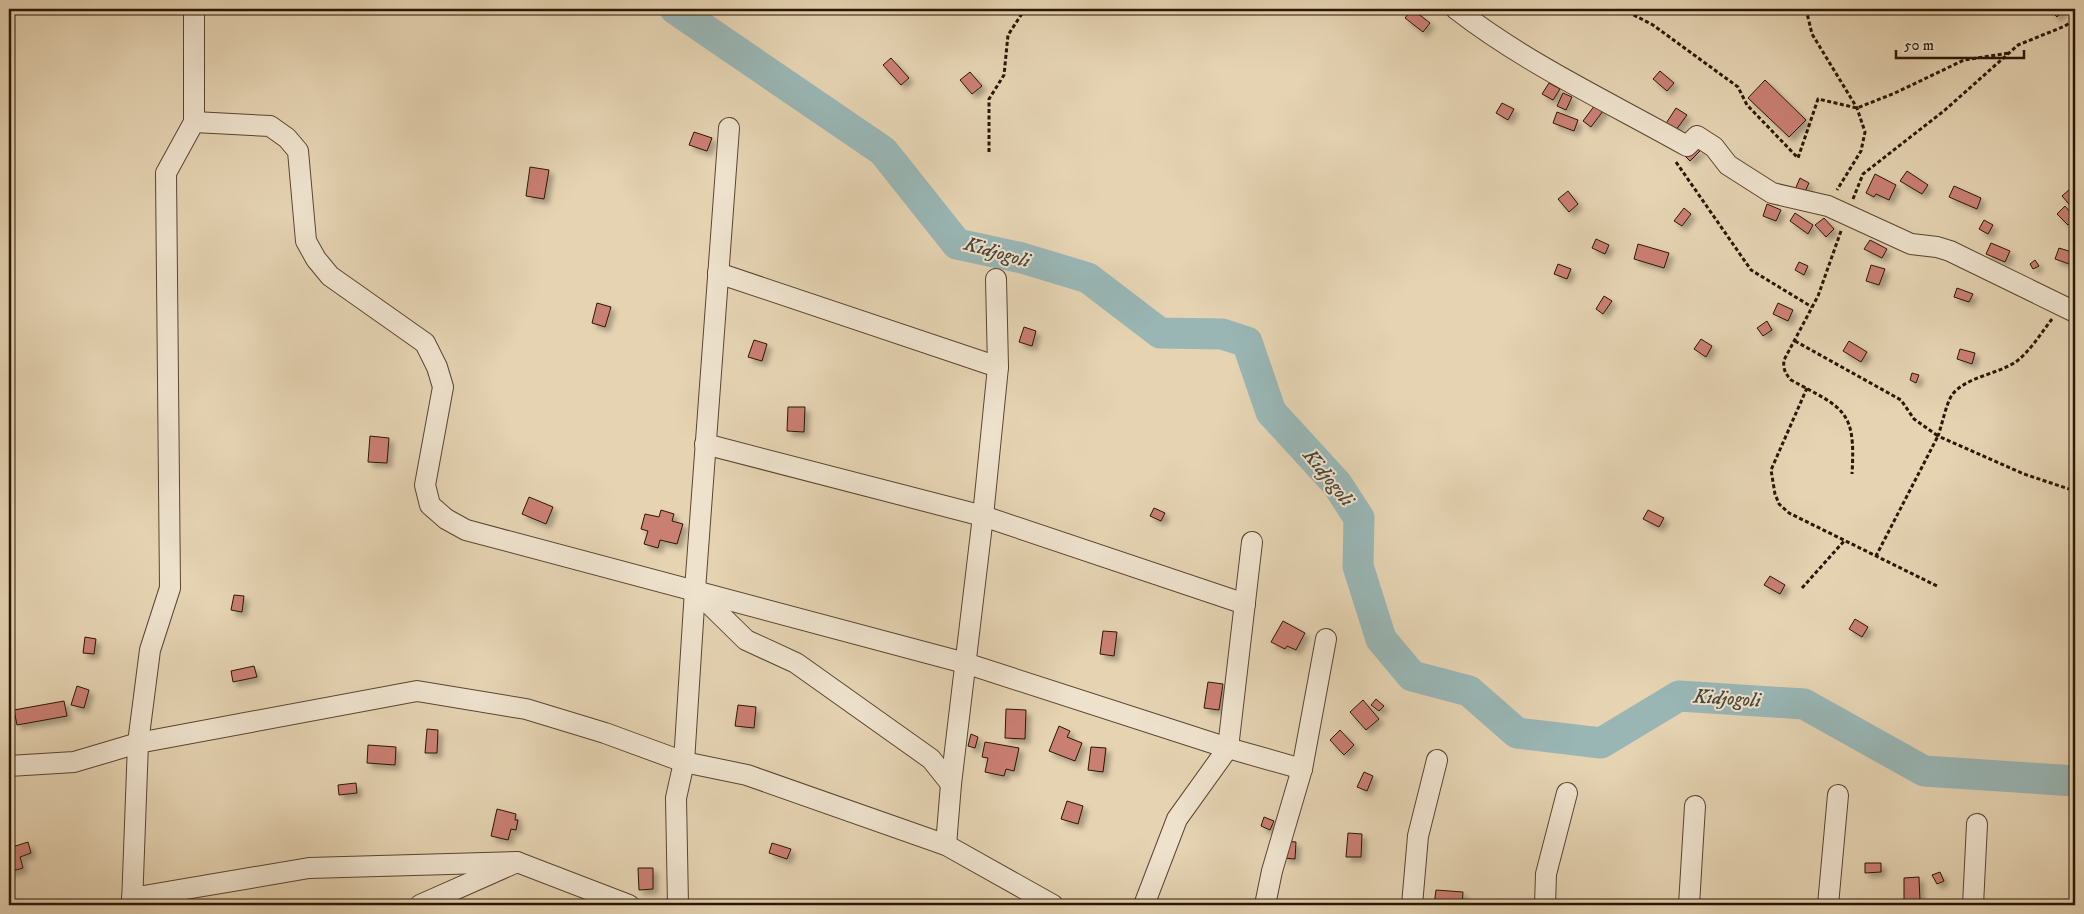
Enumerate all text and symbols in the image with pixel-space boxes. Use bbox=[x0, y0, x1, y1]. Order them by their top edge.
scale bar bbox=[1896, 28, 2024, 60]
text: 50 m bbox=[1904, 36, 1934, 55]
water label: Kidjogoli bbox=[960, 231, 1034, 275]
water label: Kidjogoli bbox=[1296, 443, 1360, 513]
water label: Kidjogoli bbox=[1692, 684, 1763, 714]

